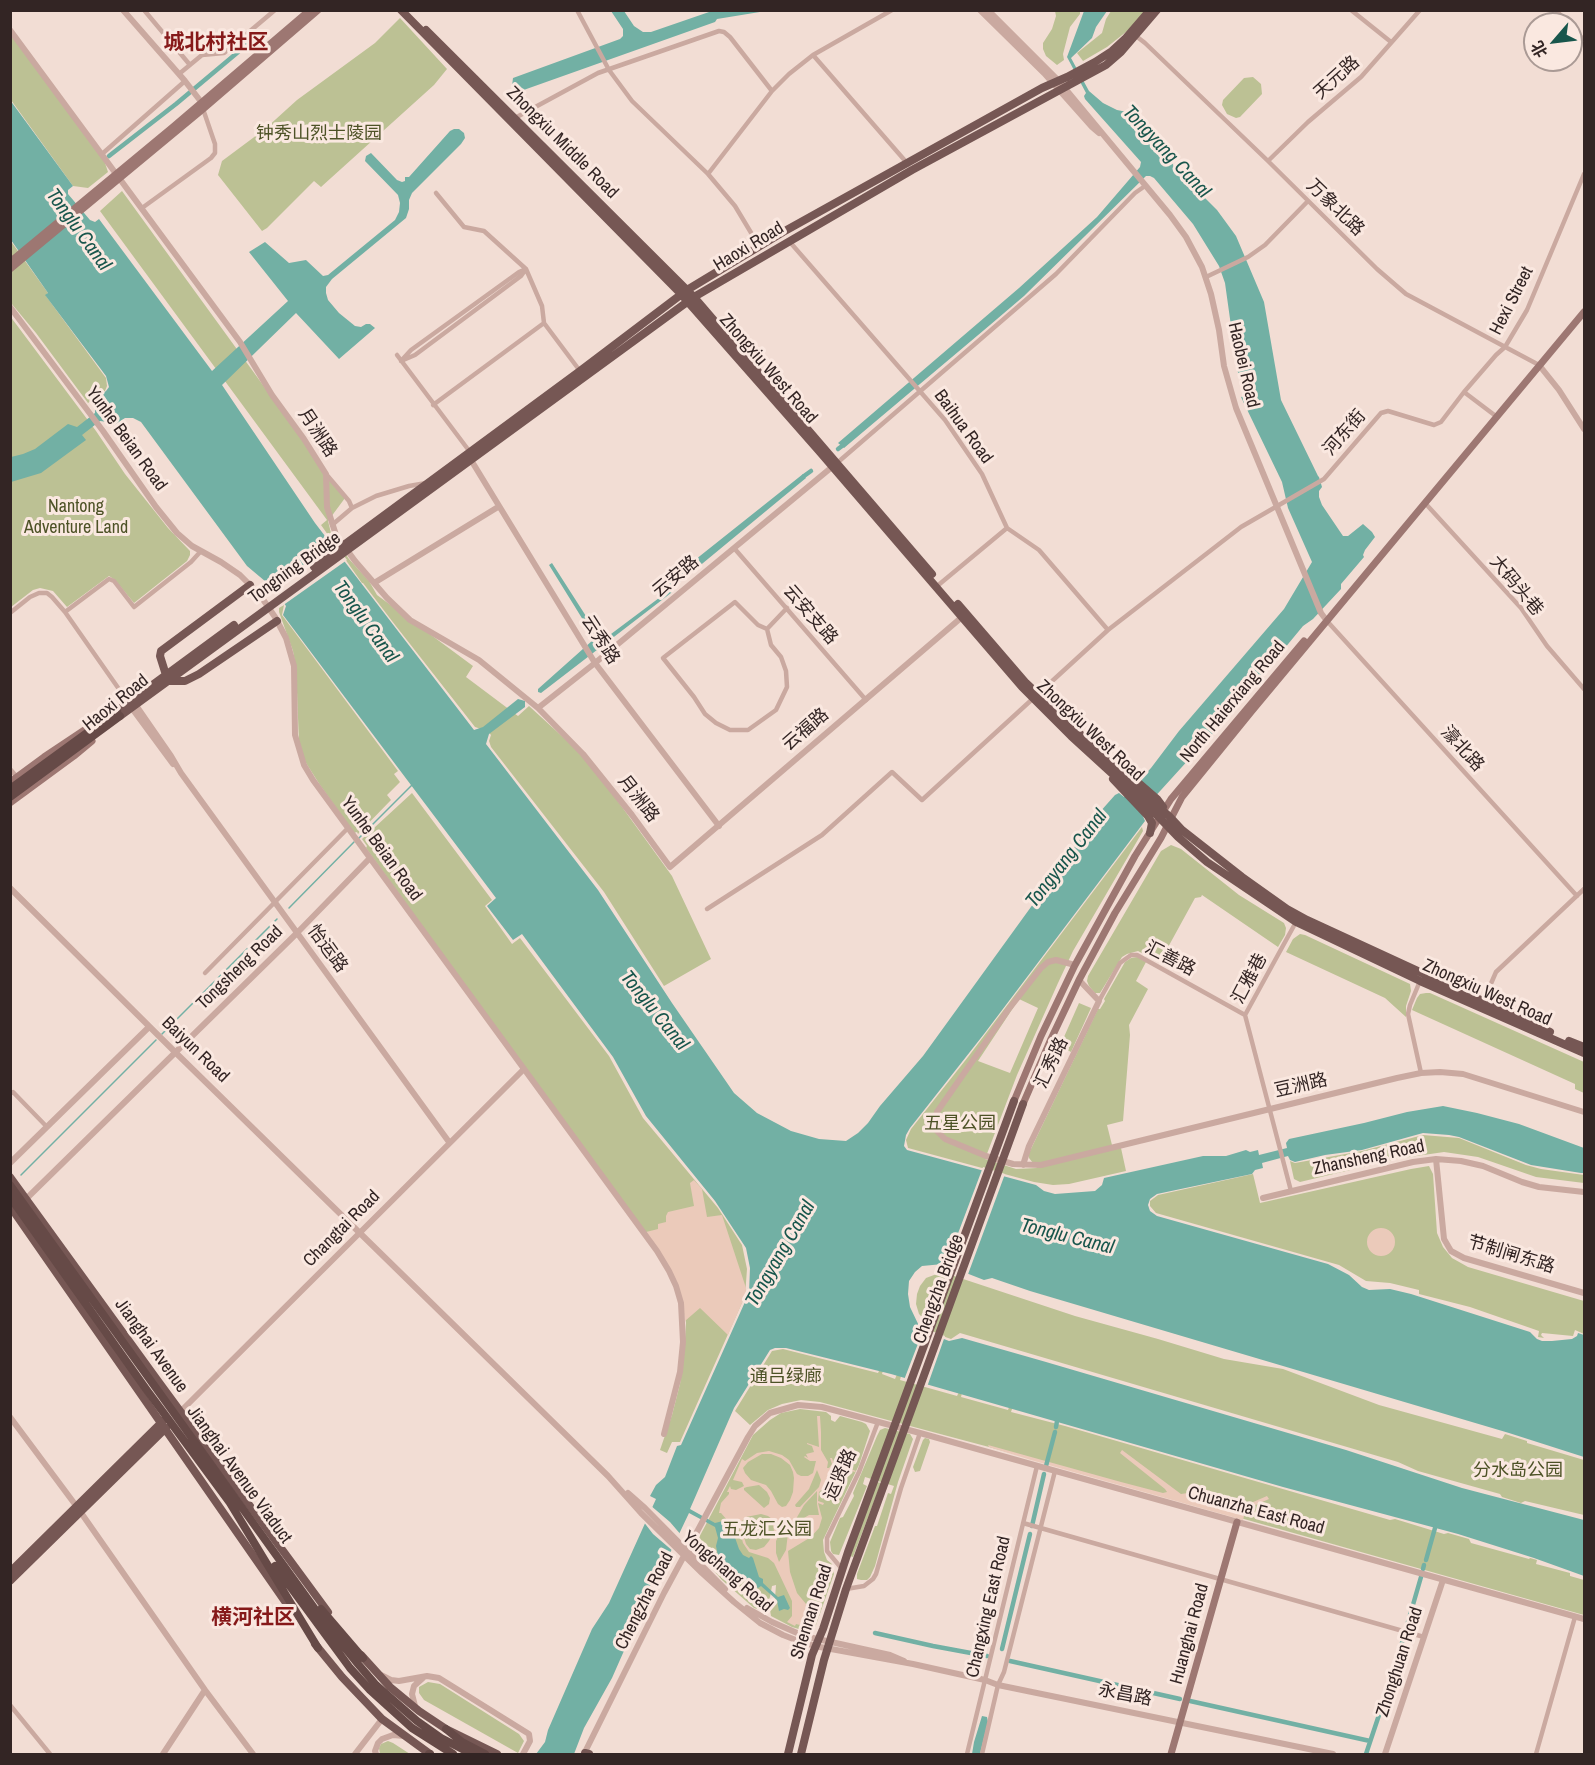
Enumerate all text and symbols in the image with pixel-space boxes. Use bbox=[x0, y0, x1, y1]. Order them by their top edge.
north arrow bbox=[1523, 12, 1583, 72]
district label: 城北村社区 bbox=[164, 30, 268, 56]
text: 北 bbox=[1525, 37, 1552, 62]
street label: 天元路 bbox=[1310, 52, 1364, 104]
street label: Zhongxiu Middle Road bbox=[502, 83, 622, 203]
water label: Tongyang Canal bbox=[1117, 101, 1215, 203]
park label: 钟秀山烈士陵园 bbox=[256, 123, 382, 145]
street label: 万象北路 bbox=[1302, 175, 1368, 241]
water label: Tonglu Canal bbox=[40, 184, 116, 276]
street label: Haoxi Road bbox=[710, 218, 788, 276]
street label: Hexi Street bbox=[1486, 263, 1538, 339]
street label: Zhongxiu West Road bbox=[714, 310, 822, 428]
street label: Haobei Road bbox=[1223, 320, 1263, 410]
street label: Yunhe Beian Road bbox=[81, 383, 171, 495]
street label: Baihua Road bbox=[929, 386, 997, 468]
street label: 月洲路 bbox=[293, 405, 341, 461]
street label: 河东街 bbox=[1319, 406, 1371, 460]
park label: Nantong Adventure Land bbox=[24, 496, 128, 538]
street label: Tongning Bridge bbox=[245, 527, 345, 609]
street label: 云安路 bbox=[648, 551, 704, 603]
street label: 大码头巷 bbox=[1485, 551, 1547, 621]
water label: Tonglu Canal bbox=[327, 576, 403, 668]
street label: 云安支路 bbox=[778, 581, 842, 649]
street label: 云秀路 bbox=[576, 611, 624, 669]
street label: North Haierxiang Road bbox=[1176, 637, 1290, 767]
street label: Haoxi Road bbox=[79, 670, 153, 736]
street label: Zhongxiu West Road bbox=[1032, 676, 1148, 786]
street label: 云福路 bbox=[779, 704, 833, 756]
street label: 濠北路 bbox=[1436, 722, 1488, 776]
street label: 月洲路 bbox=[613, 771, 663, 827]
street label: Yunhe Beian Road bbox=[336, 793, 426, 905]
water label: Tongyang Canal bbox=[1021, 805, 1113, 913]
street label: Tongsheng Road bbox=[192, 921, 288, 1015]
street label: 怡运路 bbox=[302, 921, 352, 977]
street label: 汇善路 bbox=[1141, 937, 1199, 981]
street label: 汇雅巷 bbox=[1228, 950, 1272, 1008]
street label: Zhongxiu West Road bbox=[1419, 955, 1555, 1031]
water label: Tonglu Canal bbox=[615, 966, 693, 1056]
street label: Baiyun Road bbox=[157, 1013, 233, 1087]
street label: 汇秀路 bbox=[1031, 1034, 1073, 1092]
street label: 豆洲路 bbox=[1272, 1069, 1330, 1103]
park label: 五星公园 bbox=[924, 1113, 996, 1135]
street label: Zhansheng Road bbox=[1311, 1136, 1427, 1180]
street label: Changtai Road bbox=[299, 1186, 385, 1272]
water label: Tongyang Canal bbox=[741, 1197, 821, 1311]
water label: Tonglu Canal bbox=[1018, 1214, 1116, 1260]
street label: Chengzha Bridge bbox=[909, 1231, 969, 1347]
street label: 节制闸东路 bbox=[1465, 1232, 1557, 1278]
street label: Jianghai Avenue bbox=[110, 1295, 192, 1397]
park label: 通吕绿廊 bbox=[750, 1366, 822, 1388]
street label: Jianghai Avenue Viaduct bbox=[182, 1402, 296, 1548]
street label: 运贤路 bbox=[820, 1446, 862, 1504]
park label: 分水岛公园 bbox=[1473, 1460, 1563, 1482]
street label: Chuanzha East Road bbox=[1185, 1482, 1327, 1540]
park label: 五龙汇公园 bbox=[722, 1519, 812, 1541]
street label: Yongchang Road bbox=[677, 1527, 777, 1617]
street label: Changxing East Road bbox=[962, 1534, 1016, 1680]
street label: Chengzha Road bbox=[611, 1549, 679, 1653]
street label: Shennan Road bbox=[787, 1562, 837, 1662]
street label: Huanghai Road bbox=[1166, 1581, 1214, 1687]
street label: Zhonghuan Road bbox=[1372, 1604, 1428, 1720]
district label: 横河社区 bbox=[211, 1605, 295, 1631]
street label: 永昌路 bbox=[1096, 1679, 1154, 1711]

